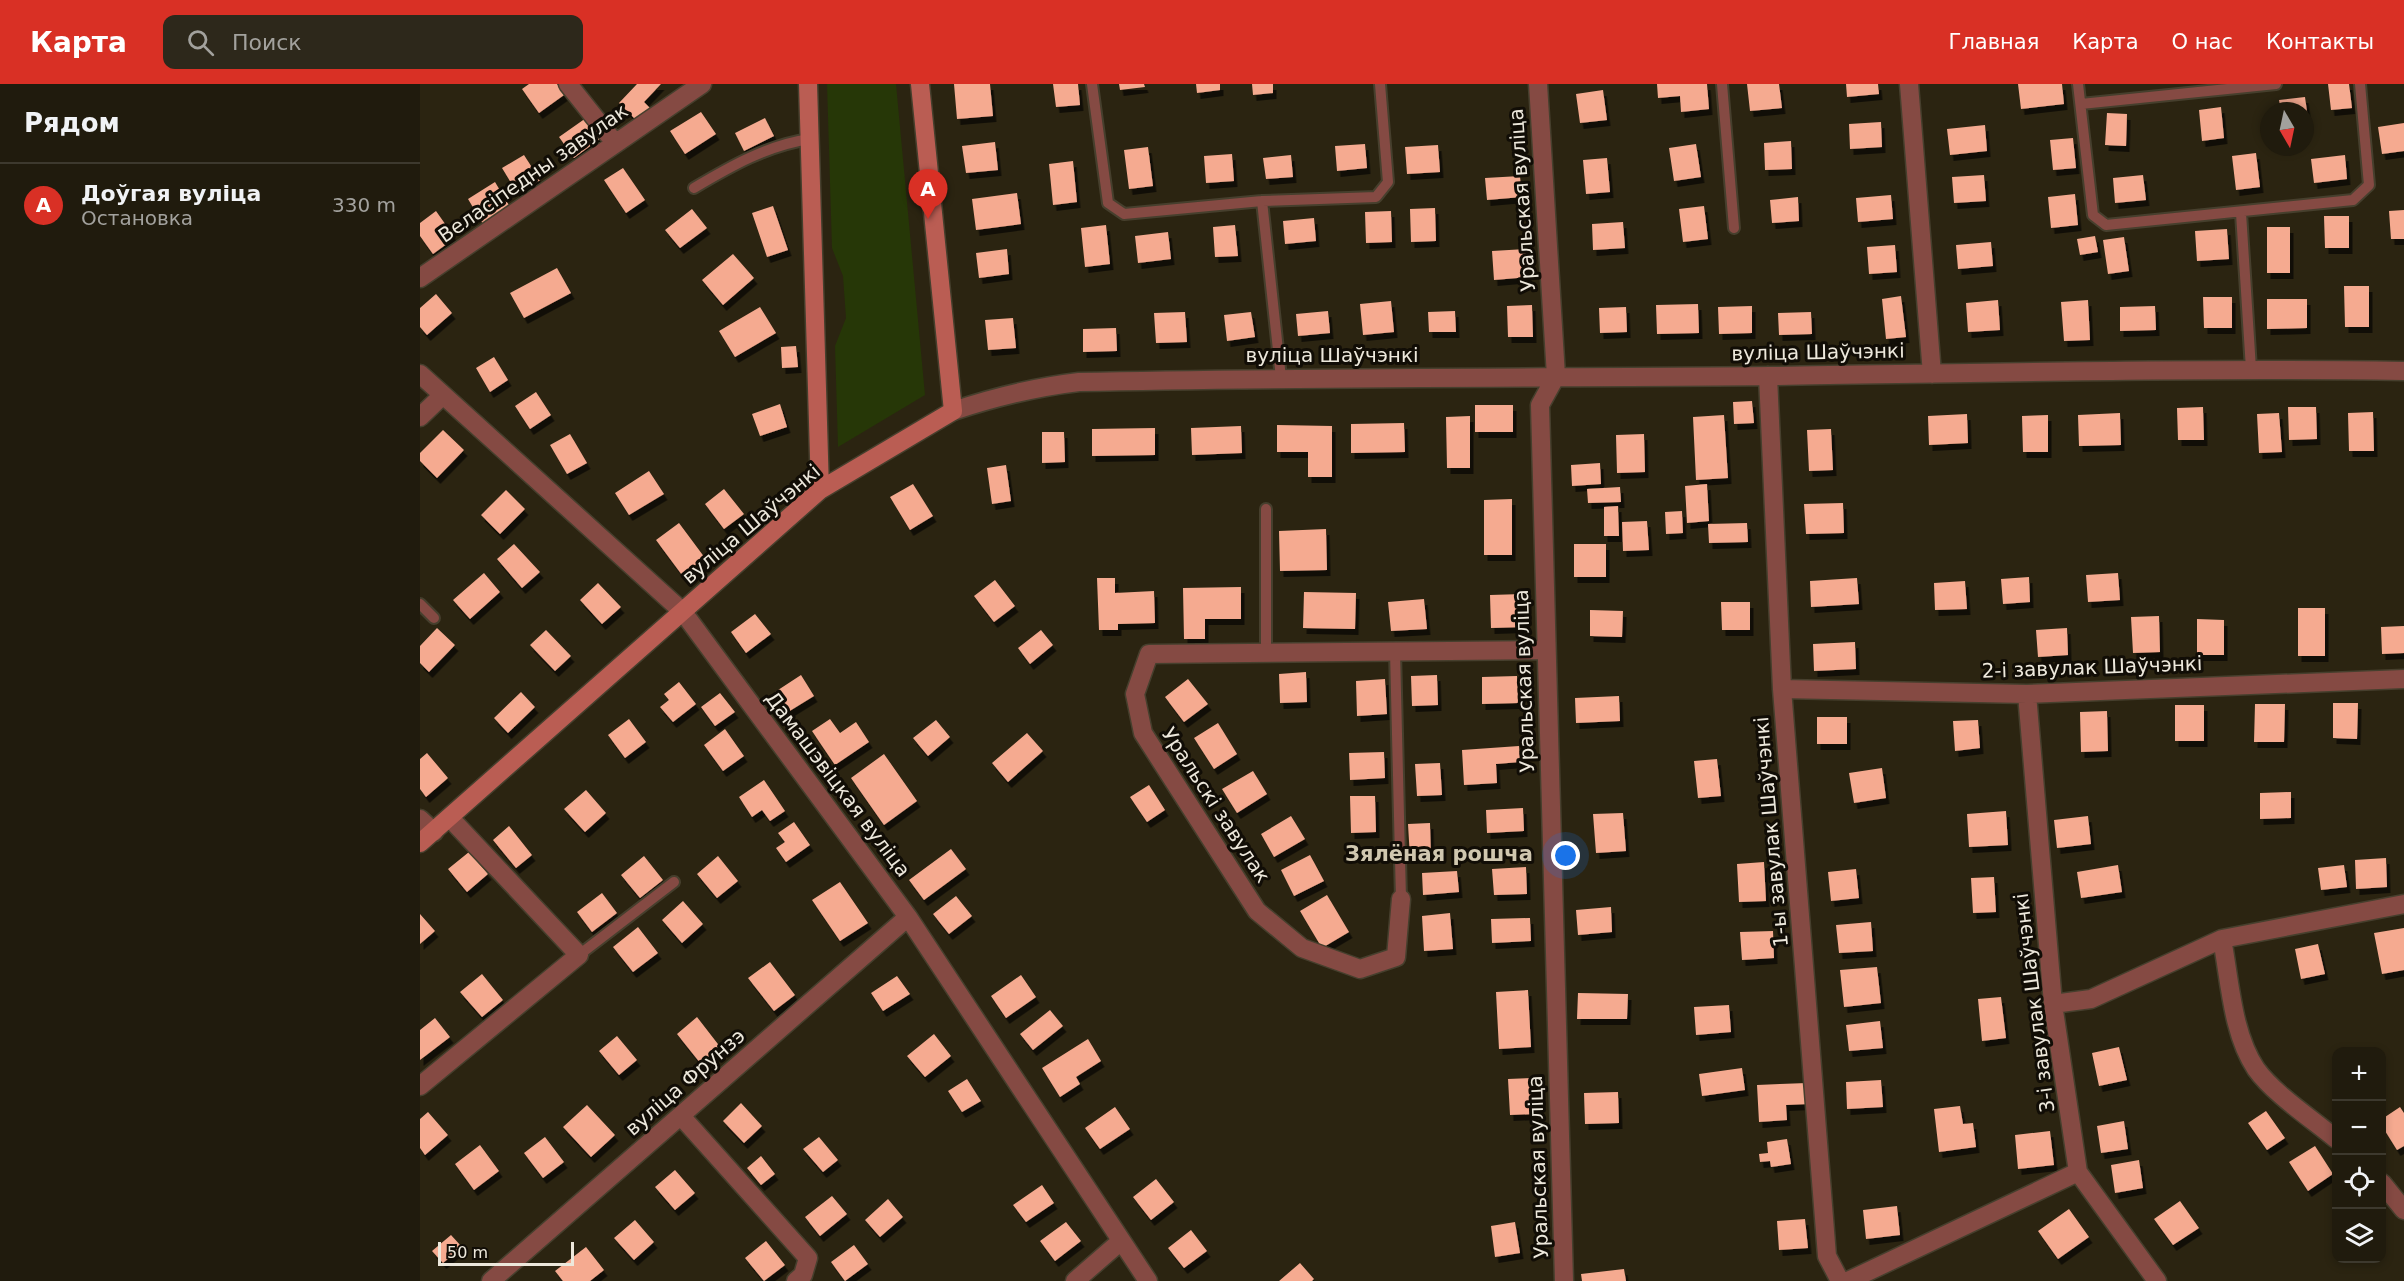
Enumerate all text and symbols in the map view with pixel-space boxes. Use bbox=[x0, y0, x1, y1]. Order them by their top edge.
search box bbox=[163, 15, 583, 69]
text: Карта bbox=[30, 26, 127, 59]
icon: search bbox=[184, 26, 217, 59]
text: Поиск bbox=[232, 30, 302, 55]
text: Главная bbox=[1949, 30, 2039, 54]
text: Карта bbox=[2072, 30, 2139, 54]
text: О нас bbox=[2172, 30, 2233, 54]
text: Контакты bbox=[2266, 30, 2374, 54]
street label: Веласіпедны завулак bbox=[434, 98, 632, 248]
north arrow bbox=[2260, 102, 2314, 156]
text: Рядом bbox=[24, 108, 120, 138]
street label: Уральская вуліца bbox=[1504, 108, 1540, 292]
pin: A bbox=[908, 170, 948, 219]
text: Доўгая вуліца bbox=[81, 181, 261, 206]
text: A bbox=[36, 193, 51, 217]
text: 330 m bbox=[332, 193, 396, 217]
text: Остановка bbox=[81, 206, 193, 230]
street label: вуліца Шаўчэнкі bbox=[1731, 338, 1905, 366]
street label: вуліца Шаўчэнкі bbox=[1245, 343, 1419, 367]
street label: вуліца Шаўчэнкі bbox=[677, 459, 825, 589]
street label: Уральская вуліца bbox=[1509, 589, 1539, 773]
street label: 2-і завулак Шаўчэнкі bbox=[1981, 651, 2203, 683]
street label: Дамашэвіцкая вуліца bbox=[760, 687, 916, 881]
street label: 1-ы завулак Шаўчэнкі bbox=[1749, 716, 1793, 948]
street label: Уральскі завулак bbox=[1157, 723, 1275, 887]
your location bbox=[1551, 841, 1580, 870]
district label: Зялёная рошча bbox=[1345, 842, 1533, 866]
street label: 3-і завулак Шаўчэнкі bbox=[2009, 892, 2059, 1114]
street label: вуліца Фрунзэ bbox=[620, 1024, 750, 1140]
map controls bbox=[2332, 1047, 2386, 1263]
button: + bbox=[2332, 1047, 2386, 1101]
street label: Уральская вуліца bbox=[1523, 1075, 1553, 1259]
button: − bbox=[2332, 1101, 2386, 1155]
button: locate bbox=[2332, 1155, 2386, 1209]
button: layers bbox=[2332, 1209, 2386, 1263]
scale bar bbox=[438, 1239, 574, 1266]
text: 50 m bbox=[447, 1243, 488, 1262]

